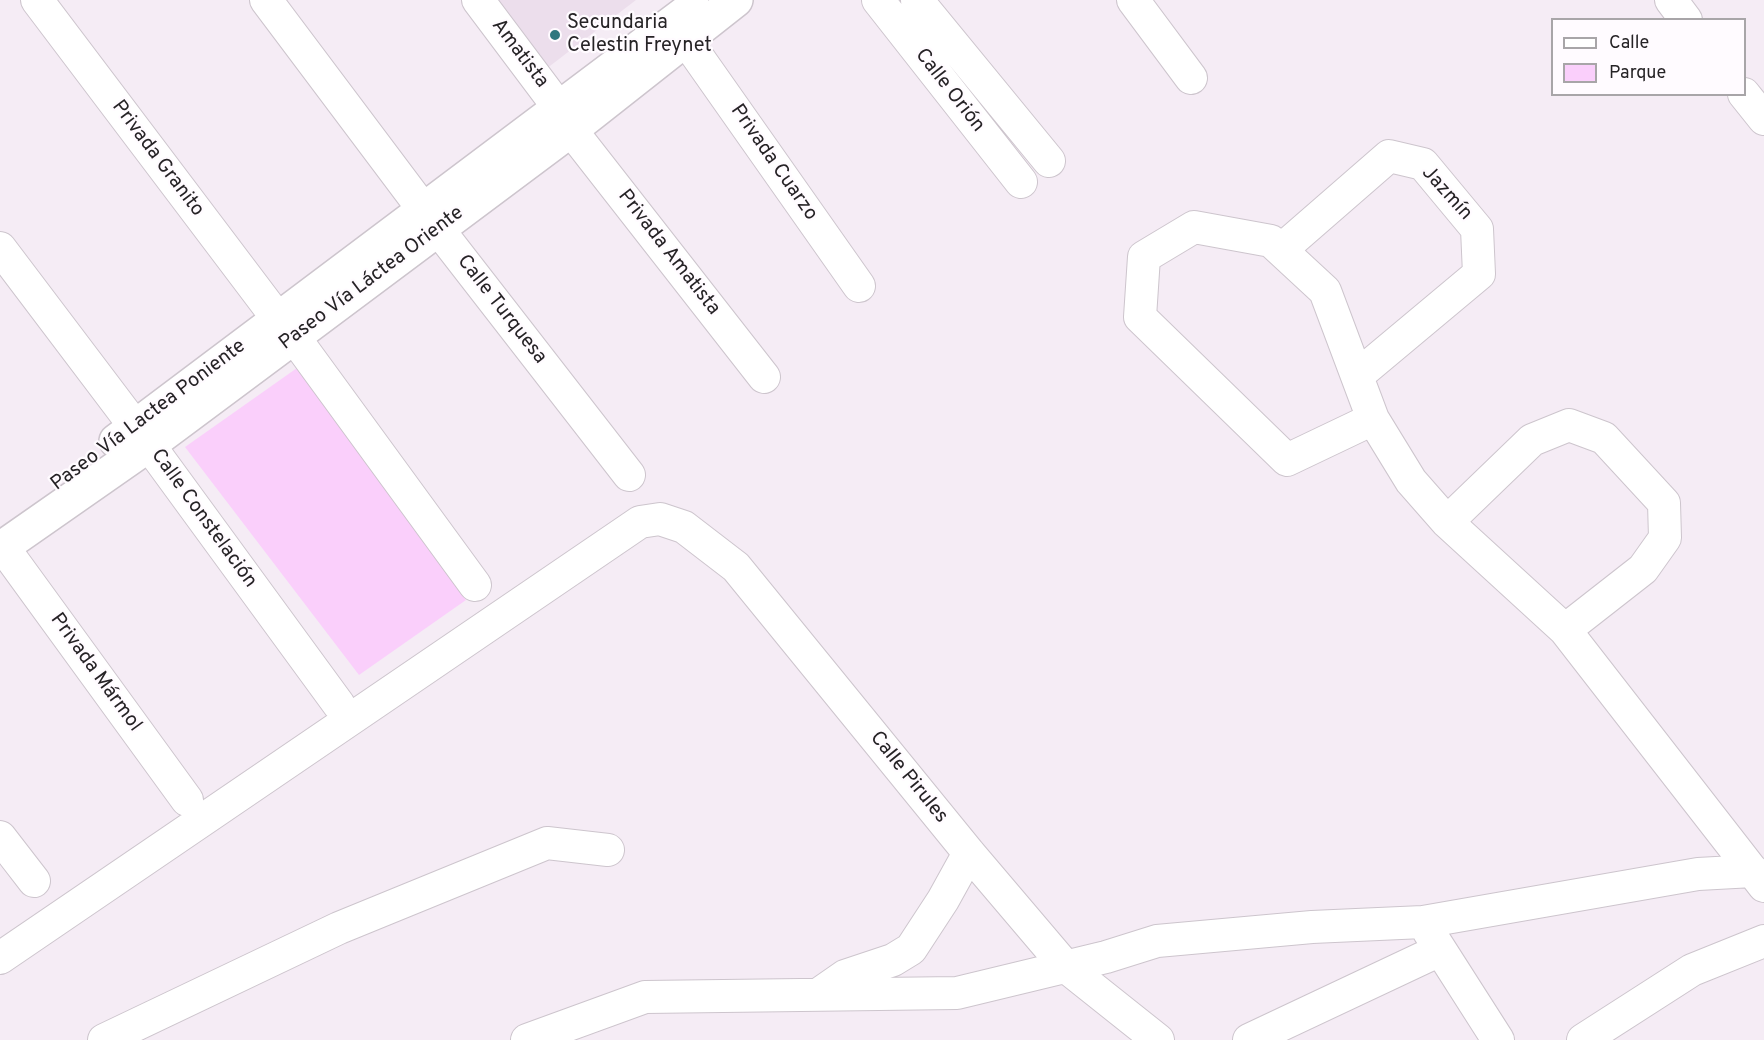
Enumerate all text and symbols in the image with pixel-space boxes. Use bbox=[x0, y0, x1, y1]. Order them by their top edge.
place label: Secundaria Celestin Freynet bbox=[567, 12, 712, 59]
street label: Amatista bbox=[485, 15, 553, 93]
legend bbox=[1551, 18, 1746, 96]
marker: Secundaria Celestin Freynet bbox=[548, 28, 562, 42]
text: Calle bbox=[1609, 32, 1649, 55]
street label: Calle Orión bbox=[909, 45, 989, 137]
text: Parque bbox=[1609, 62, 1666, 85]
street label: Privada Granito bbox=[106, 96, 208, 222]
street label: Privada Cuarzo bbox=[724, 100, 822, 226]
street label: Jazmín bbox=[1415, 162, 1477, 226]
street label: Privada Amatista bbox=[612, 185, 724, 321]
street label: Paseo Vía Láctea Oriente bbox=[275, 202, 469, 356]
street label: Calle Turquesa bbox=[451, 251, 551, 369]
street label: Paseo Vía Lactea Poniente bbox=[47, 335, 251, 497]
street label: Calle Constelación bbox=[145, 445, 261, 593]
street label: Privada Mármol bbox=[44, 609, 146, 737]
street label: Calle Pirules bbox=[864, 727, 952, 829]

